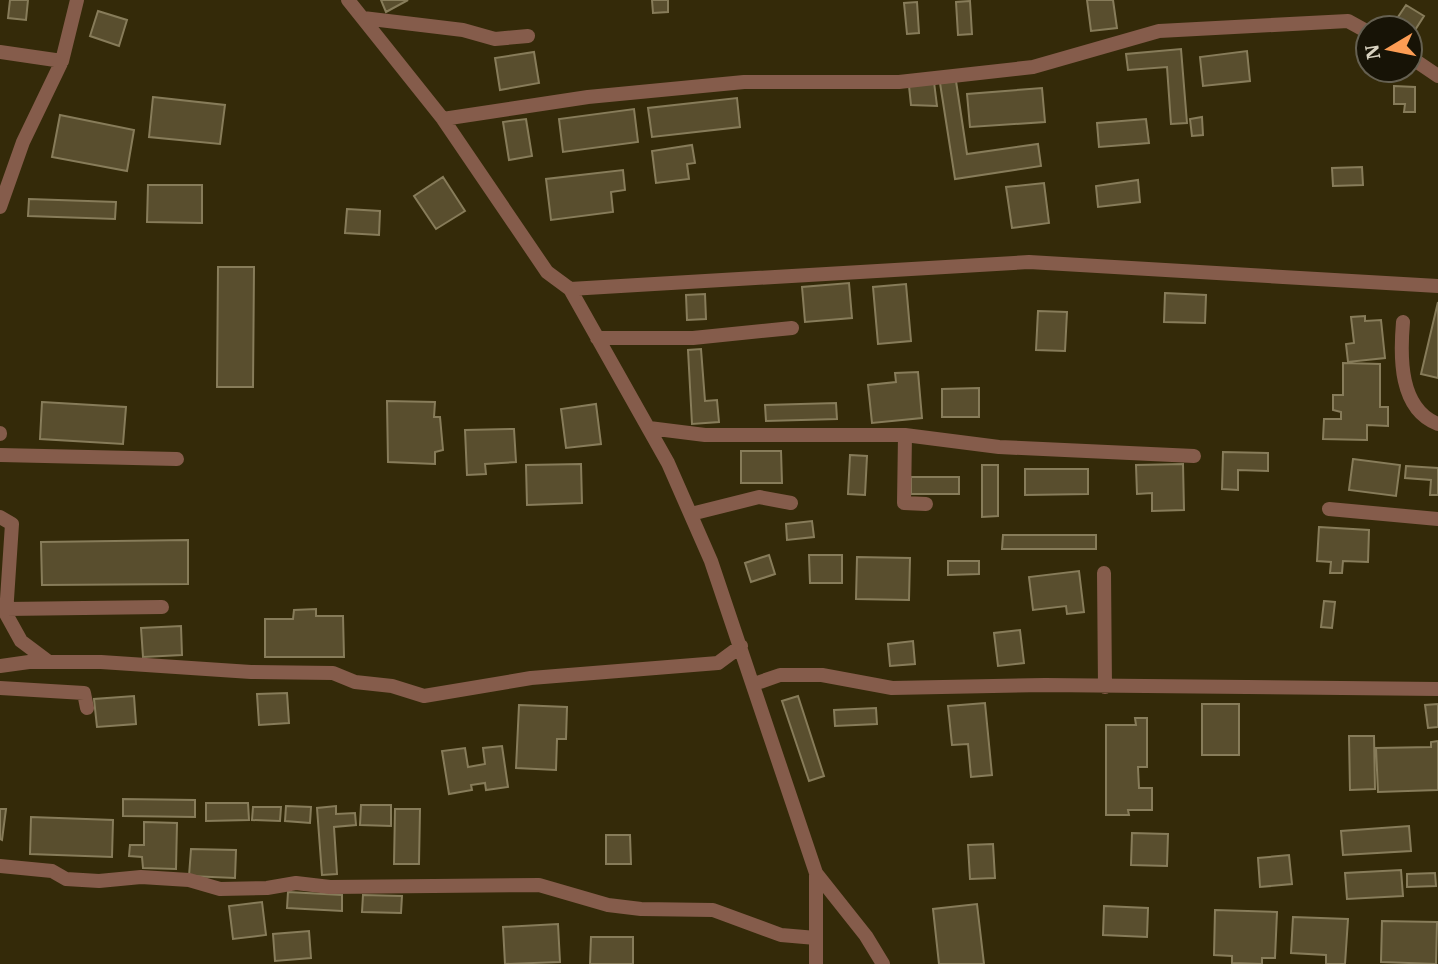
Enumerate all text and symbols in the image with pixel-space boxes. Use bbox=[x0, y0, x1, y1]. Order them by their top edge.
north arrow bbox=[1354, 14, 1424, 84]
text: N bbox=[1359, 42, 1385, 61]

